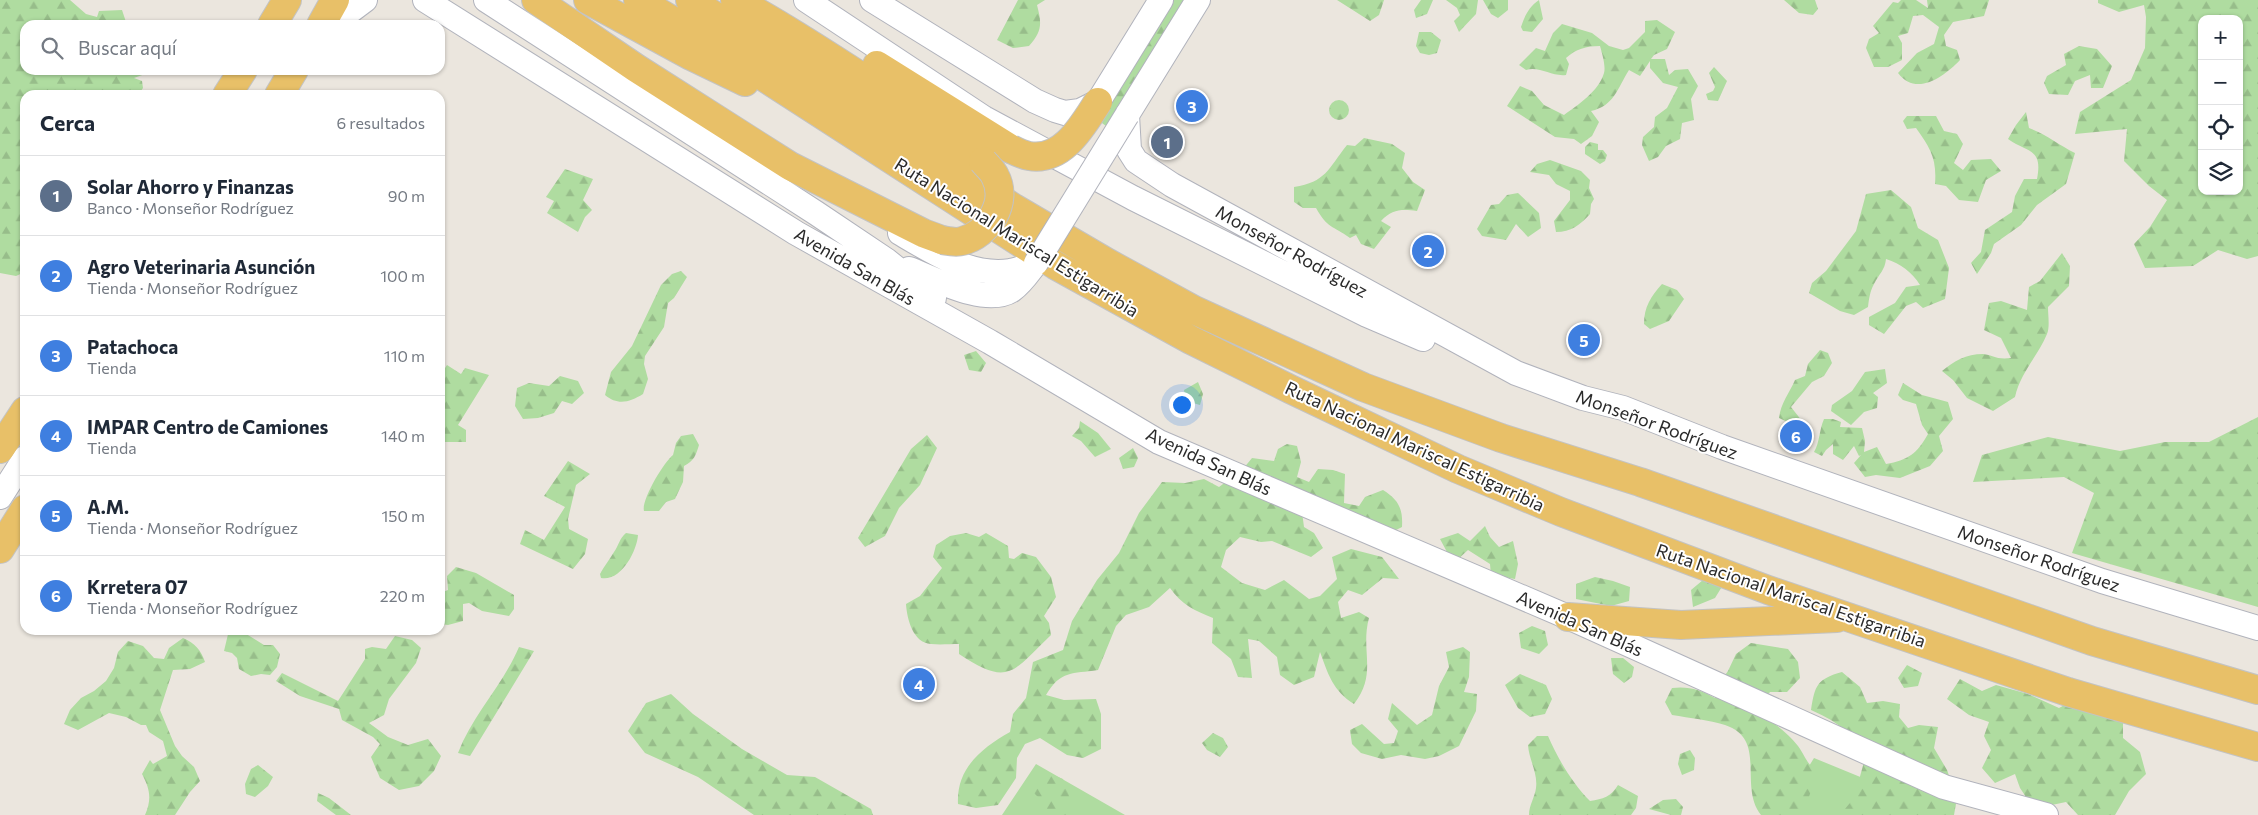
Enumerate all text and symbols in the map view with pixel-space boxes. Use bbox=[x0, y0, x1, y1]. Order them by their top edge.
map controls bbox=[2198, 15, 2243, 195]
button: + bbox=[2198, 15, 2243, 60]
search box bbox=[20, 20, 445, 75]
icon: search bbox=[38, 34, 66, 62]
text: Buscar aquí bbox=[78, 36, 177, 59]
button: − bbox=[2198, 60, 2243, 105]
pin: 3 bbox=[1176, 87, 1208, 125]
button: locate bbox=[2198, 105, 2243, 150]
text: Cerca bbox=[40, 110, 95, 135]
text: 6 resultados bbox=[337, 113, 425, 132]
pin: 1 bbox=[1151, 123, 1183, 161]
button: layers bbox=[2198, 150, 2243, 195]
street label: Ruta Nacional Mariscal Estigarribia bbox=[891, 153, 1143, 321]
text: Solar Ahorro y Finanzas bbox=[87, 175, 294, 198]
text: 1 bbox=[52, 186, 60, 205]
text: 90 m bbox=[388, 186, 425, 205]
text: Banco · Monseñor Rodríguez bbox=[87, 198, 294, 217]
street label: Monseñor Rodríguez bbox=[1212, 200, 1372, 302]
street label: Avenida San Blás bbox=[791, 223, 919, 309]
pin: 2 bbox=[1412, 232, 1444, 270]
text: Agro Veterinaria Asunción bbox=[87, 255, 315, 278]
text: 2 bbox=[51, 266, 61, 285]
text: 100 m bbox=[380, 266, 425, 285]
text: Tienda · Monseñor Rodríguez bbox=[87, 278, 298, 297]
pin: 5 bbox=[1568, 321, 1600, 359]
text: Patachoca bbox=[87, 335, 178, 358]
text: 3 bbox=[51, 346, 61, 365]
text: 110 m bbox=[384, 346, 425, 365]
text: Tienda bbox=[87, 358, 137, 377]
street label: Ruta Nacional Mariscal Estigarribia bbox=[1282, 376, 1548, 516]
street label: Monseñor Rodríguez bbox=[1573, 385, 1741, 463]
your location bbox=[1169, 392, 1195, 418]
text: IMPAR Centro de Camiones bbox=[87, 415, 328, 438]
pin: 6 bbox=[1780, 417, 1812, 455]
street label: Avenida San Blás bbox=[1143, 422, 1275, 500]
text: 4 bbox=[51, 426, 61, 445]
text: 140 m bbox=[381, 426, 425, 445]
text: Tienda bbox=[87, 438, 137, 457]
text: A.M. bbox=[87, 495, 129, 518]
text: 5 bbox=[51, 506, 61, 525]
text: 150 m bbox=[382, 506, 425, 525]
text: Tienda · Monseñor Rodríguez bbox=[87, 518, 298, 537]
street label: Monseñor Rodríguez bbox=[1955, 520, 2123, 596]
street label: Ruta Nacional Mariscal Estigarribia bbox=[1653, 538, 1929, 652]
text: Krretera 07 bbox=[87, 575, 188, 598]
street label: Avenida San Blás bbox=[1513, 585, 1647, 661]
text: 6 bbox=[51, 586, 61, 605]
text: 220 m bbox=[380, 586, 425, 605]
text: Tienda · Monseñor Rodríguez bbox=[87, 598, 298, 617]
pin: 4 bbox=[903, 665, 935, 703]

